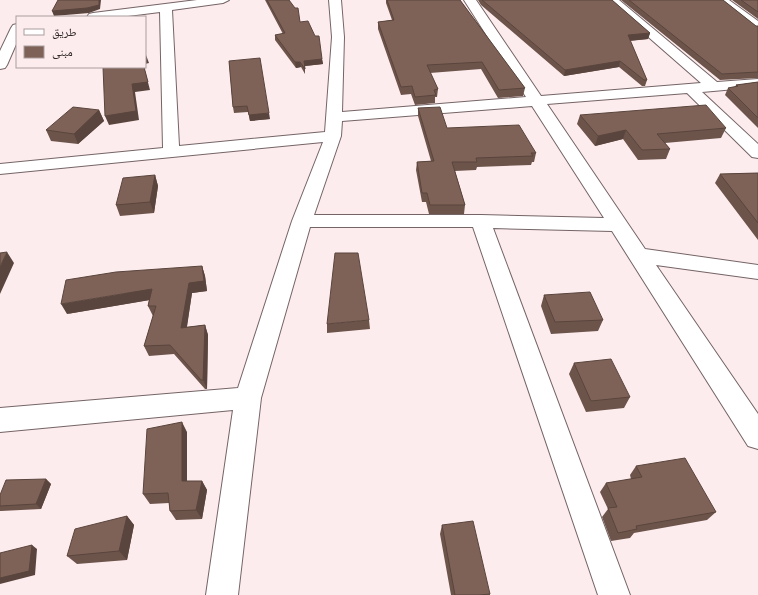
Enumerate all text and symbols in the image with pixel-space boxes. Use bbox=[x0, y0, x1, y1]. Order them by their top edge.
legend bbox=[16, 16, 146, 68]
text: طريق bbox=[52, 24, 77, 39]
text: مبنى bbox=[52, 44, 73, 59]

